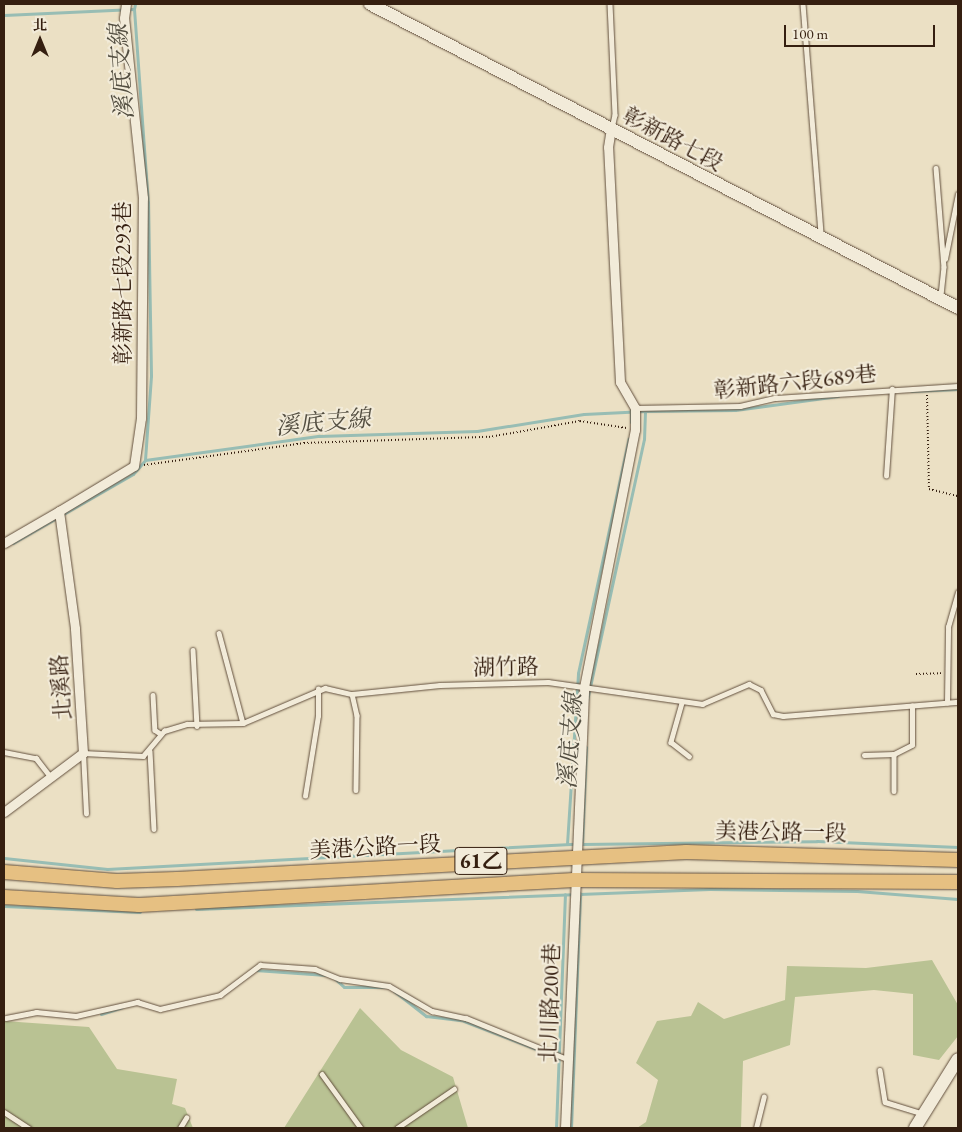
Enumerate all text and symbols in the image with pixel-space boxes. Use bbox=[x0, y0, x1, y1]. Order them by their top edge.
north arrow bbox=[15, 15, 65, 65]
scale bar bbox=[787, 15, 938, 47]
text: 北 bbox=[33, 16, 47, 34]
water label: 溪底支線 bbox=[103, 23, 139, 121]
text: 100 m bbox=[792, 24, 828, 43]
street label: 彰新路七段 bbox=[618, 102, 728, 176]
street label: 彰新路七段293巷 bbox=[110, 201, 136, 365]
street label: 彰新路六段689巷 bbox=[712, 360, 878, 404]
water label: 溪底支線 bbox=[274, 403, 372, 441]
street label: 北溪路 bbox=[46, 653, 76, 721]
street label: 湖竹路 bbox=[473, 653, 539, 681]
water label: 溪底支線 bbox=[552, 692, 588, 790]
street label: 美港公路一段 bbox=[715, 818, 847, 846]
street label: 美港公路一段 bbox=[308, 830, 442, 864]
road number: 61乙 bbox=[454, 842, 508, 879]
street label: 北川路200巷 bbox=[535, 943, 565, 1063]

